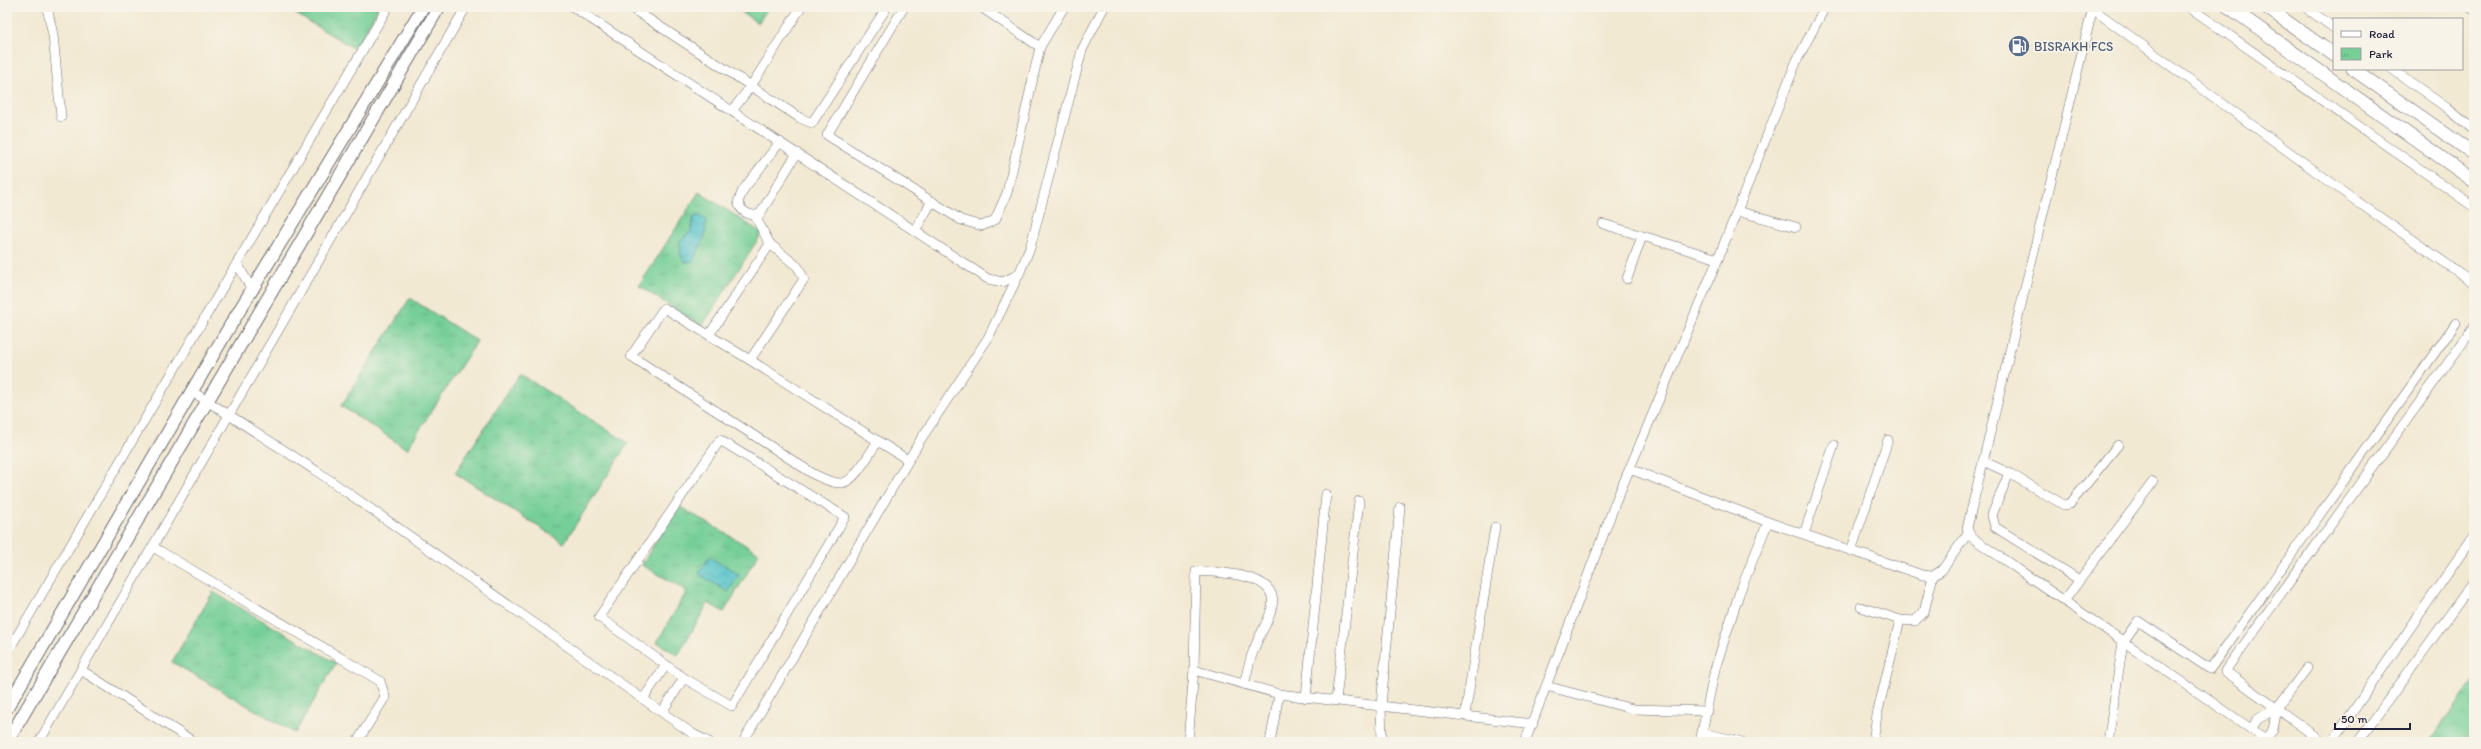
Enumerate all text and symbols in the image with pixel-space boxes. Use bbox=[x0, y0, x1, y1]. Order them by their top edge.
legend bbox=[2333, 18, 2463, 70]
text: Road bbox=[2369, 27, 2395, 41]
fuel station icon: BISRAKH FCS bbox=[2006, 33, 2032, 59]
place label: BISRAKH FCS bbox=[2034, 39, 2113, 54]
text: Park bbox=[2369, 47, 2393, 61]
scale bar bbox=[2335, 705, 2410, 731]
text: 50 m bbox=[2341, 712, 2367, 726]

